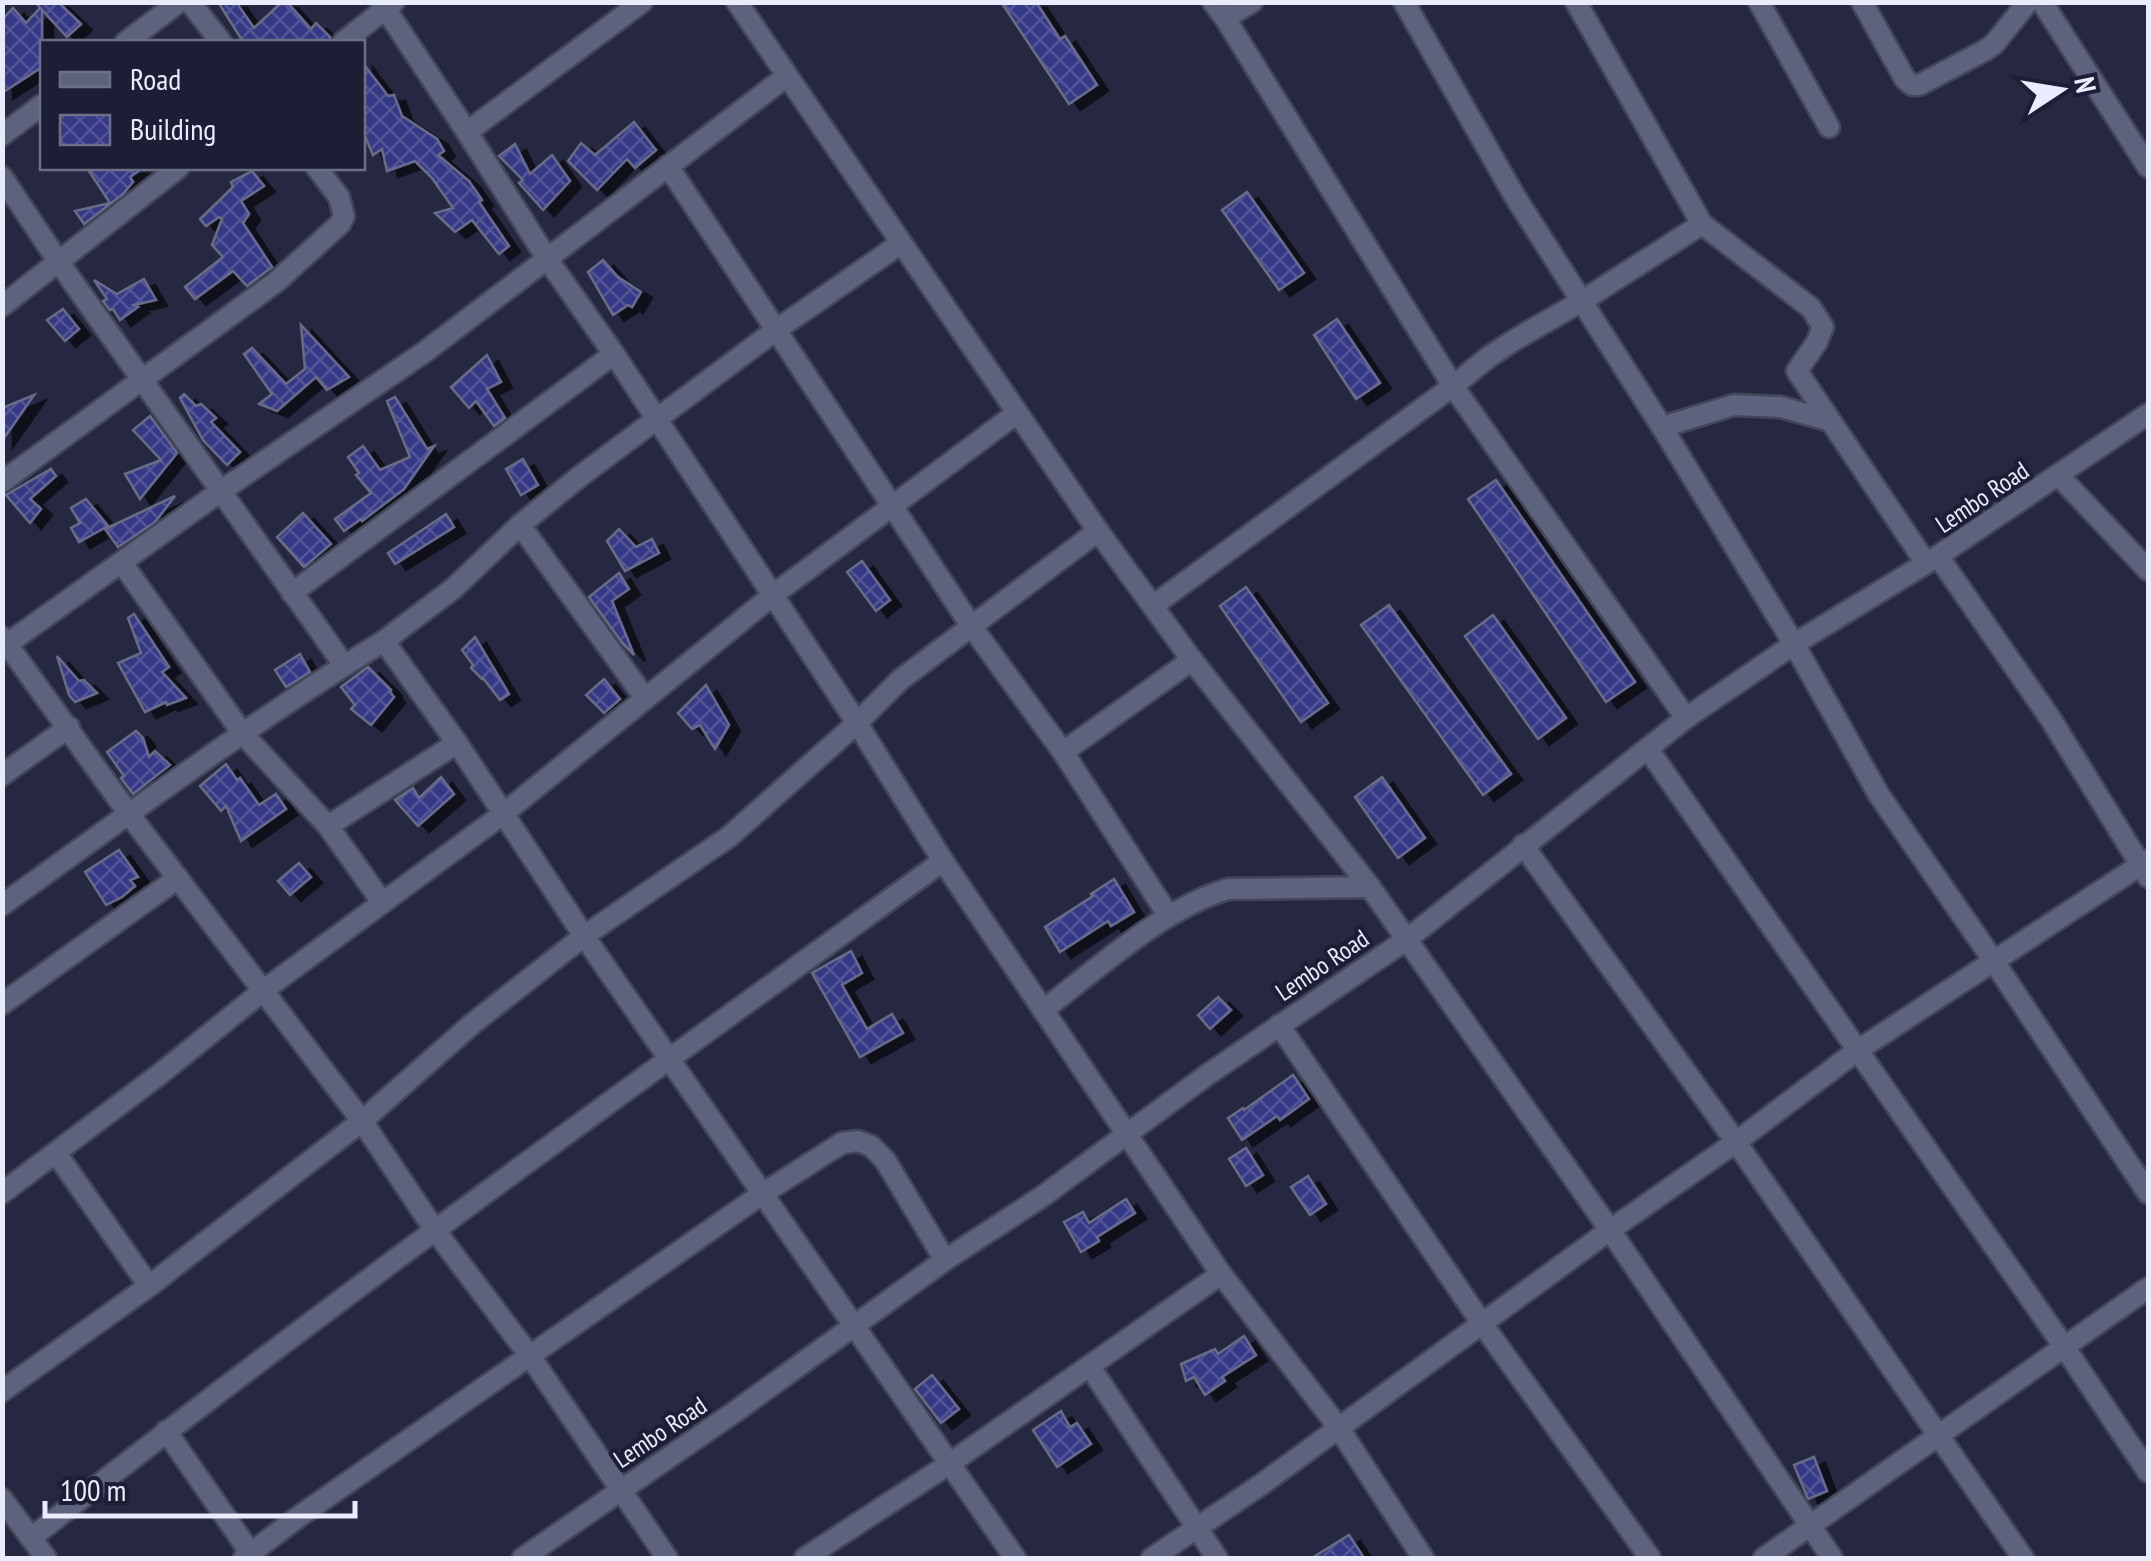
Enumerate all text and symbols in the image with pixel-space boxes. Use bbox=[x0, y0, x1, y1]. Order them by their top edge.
legend bbox=[40, 40, 365, 170]
north arrow bbox=[2011, 40, 2111, 140]
text: Road bbox=[130, 59, 181, 98]
text: N bbox=[2066, 73, 2106, 96]
text: Building bbox=[130, 109, 216, 148]
street label: Lembo Road bbox=[1929, 454, 2035, 540]
street label: Lembo Road bbox=[1269, 922, 1375, 1008]
street label: Lembo Road bbox=[607, 1389, 713, 1475]
scale bar bbox=[45, 1456, 355, 1518]
text: 100 m bbox=[60, 1470, 126, 1509]

